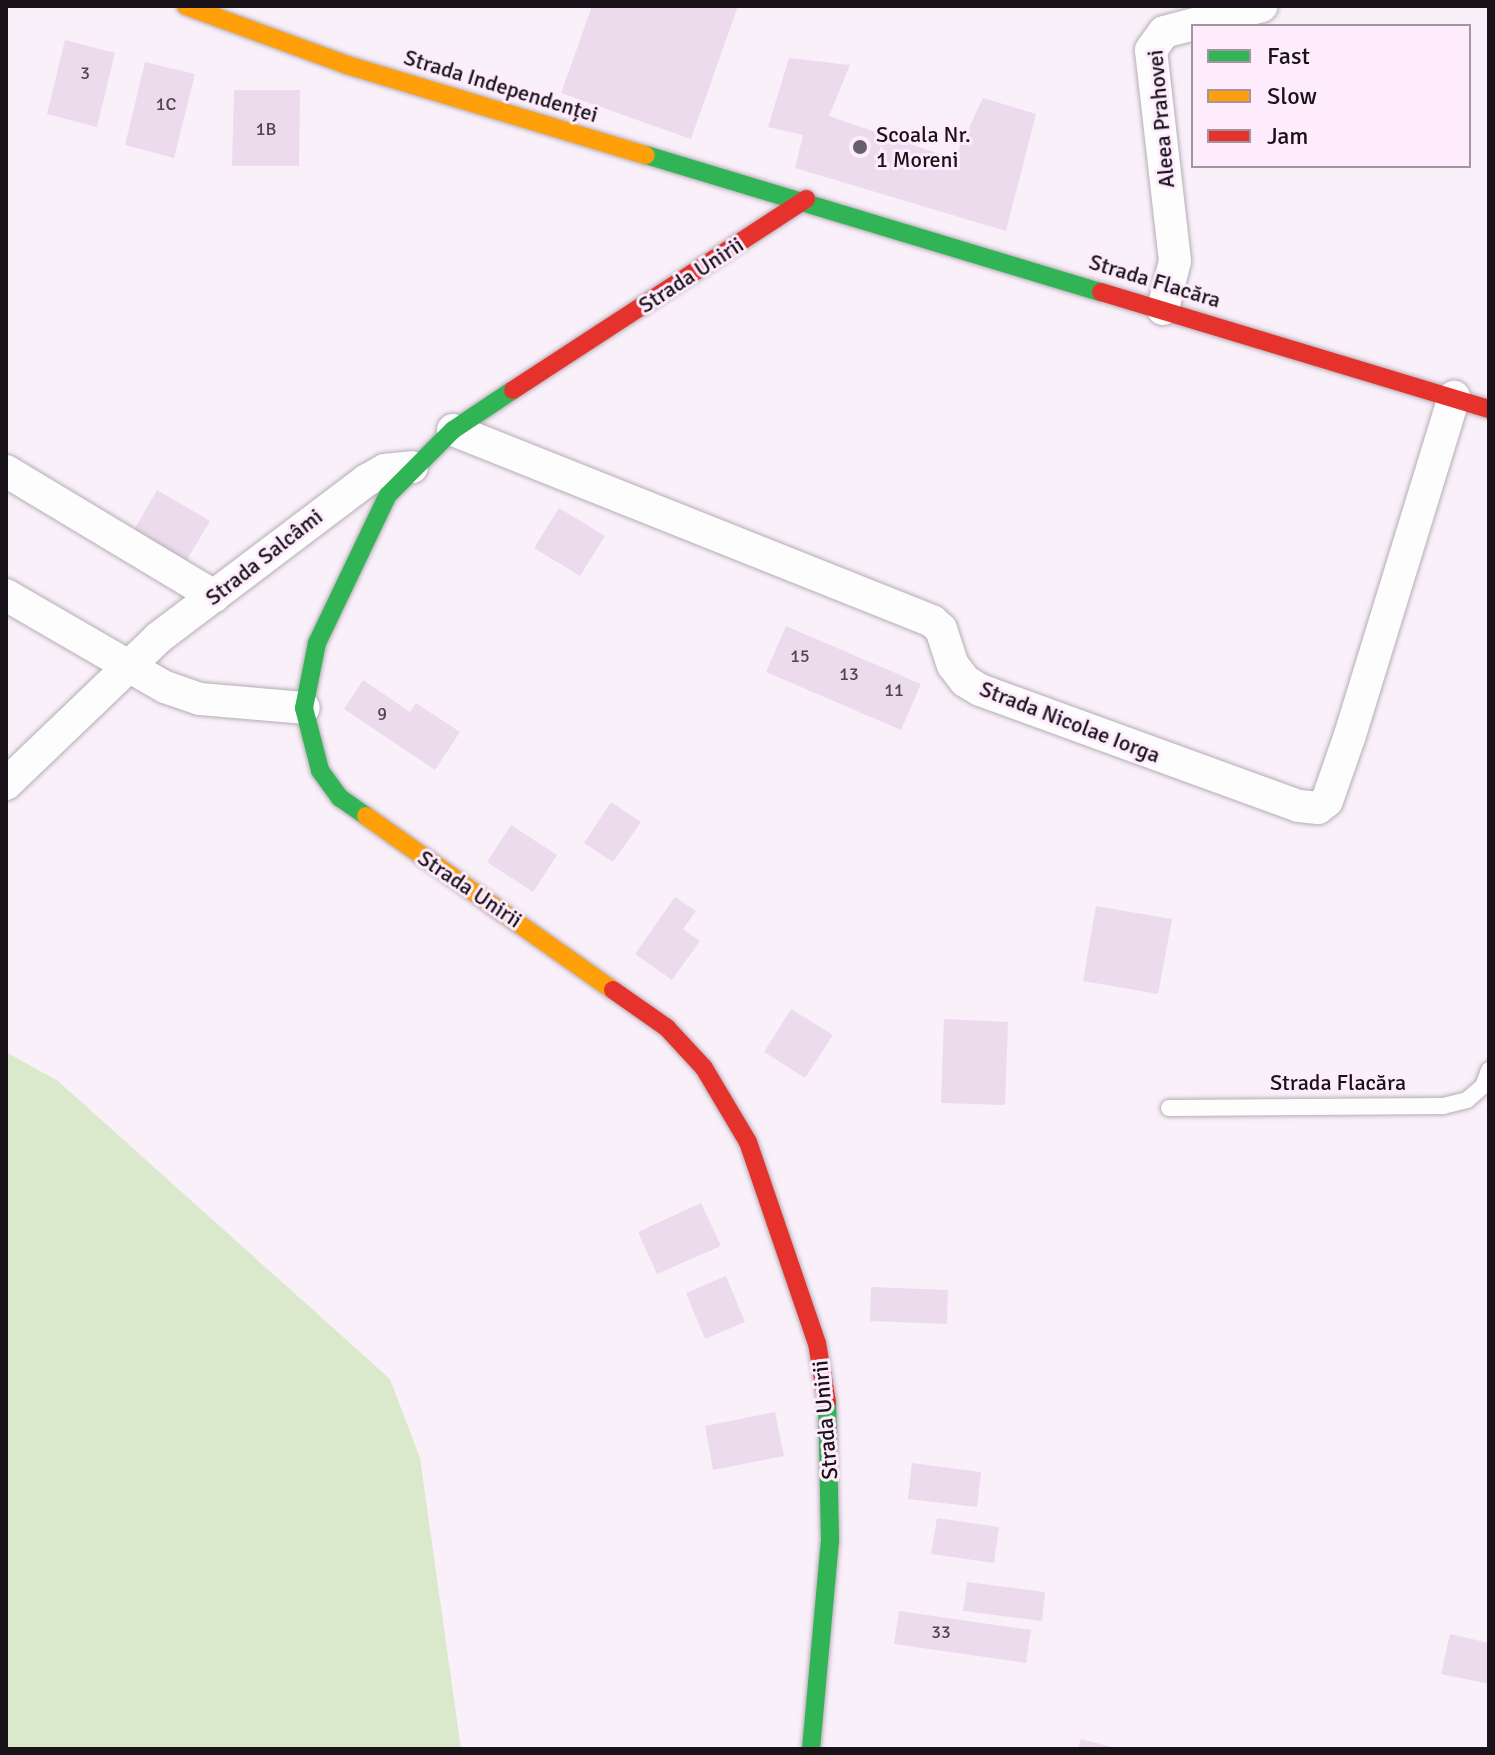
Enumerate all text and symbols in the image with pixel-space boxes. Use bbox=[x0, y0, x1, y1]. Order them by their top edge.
legend bbox=[1191, 24, 1471, 168]
text: Fast bbox=[1267, 41, 1310, 71]
street label: Strada Independenței bbox=[401, 44, 601, 128]
street label: Aleea Prahovei bbox=[1142, 49, 1180, 189]
house number: 3 bbox=[80, 62, 90, 84]
text: Slow bbox=[1267, 81, 1317, 111]
house number: 1C bbox=[156, 93, 176, 115]
house number: 1B bbox=[256, 118, 276, 140]
place label: Scoala Nr. 1 Moreni bbox=[876, 121, 971, 172]
text: Jam bbox=[1267, 121, 1308, 151]
marker: Scoala Nr. 1 Moreni bbox=[851, 138, 869, 156]
street label: Strada Unirii bbox=[634, 231, 748, 319]
street label: Strada Flacăra bbox=[1086, 248, 1224, 314]
street label: Strada Salcâmi bbox=[200, 503, 328, 611]
house number: 15 bbox=[790, 645, 810, 667]
house number: 13 bbox=[839, 663, 859, 685]
street label: Strada Nicolae Iorga bbox=[976, 675, 1164, 769]
house number: 11 bbox=[884, 679, 904, 701]
house number: 9 bbox=[377, 703, 387, 725]
street label: Strada Unirii bbox=[413, 845, 527, 933]
street label: Strada Flacăra bbox=[1270, 1070, 1406, 1096]
street label: Strada Unirii bbox=[807, 1359, 843, 1481]
house number: 33 bbox=[931, 1621, 951, 1643]

